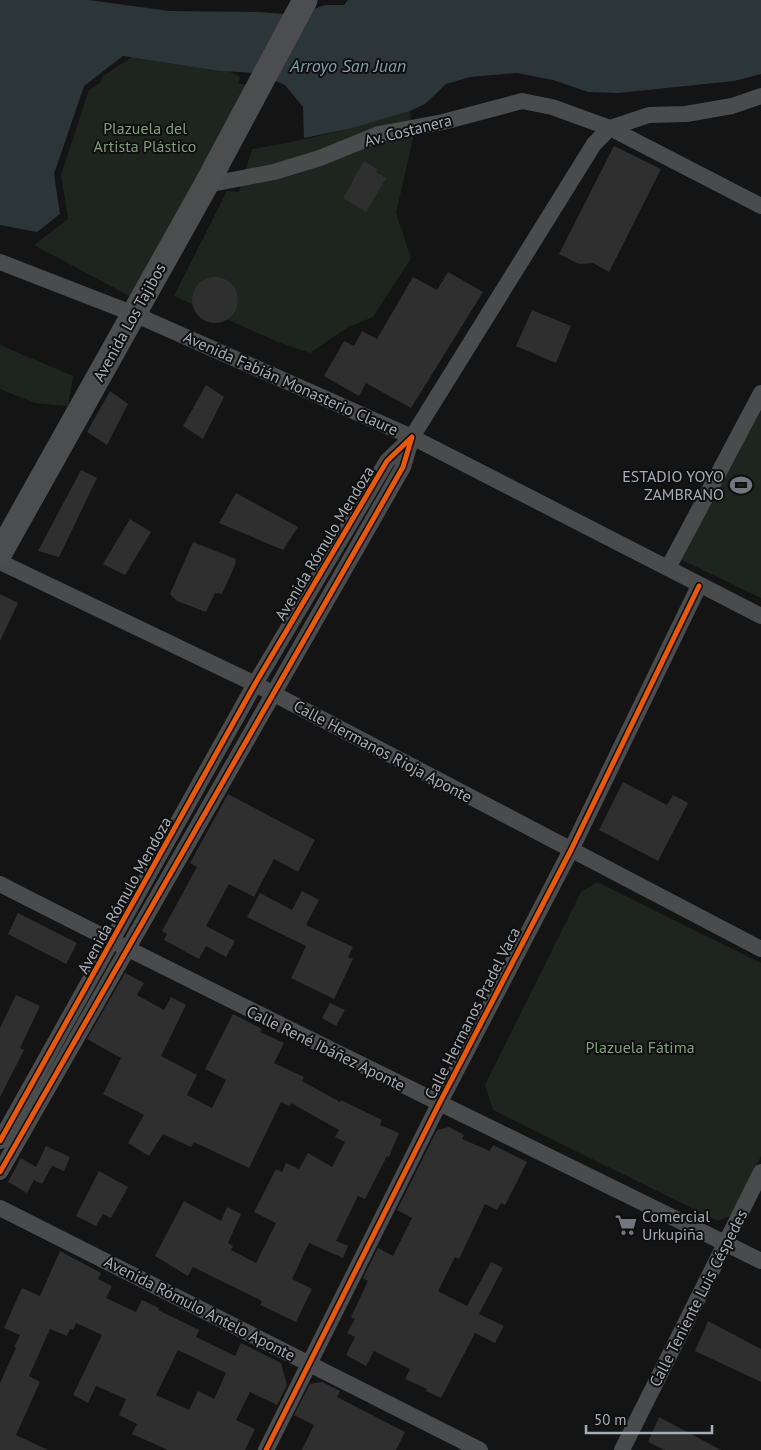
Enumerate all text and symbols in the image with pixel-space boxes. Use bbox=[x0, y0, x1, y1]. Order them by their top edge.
water label: Arroyo San Juan bbox=[289, 54, 406, 77]
street label: Av. Costanera bbox=[362, 109, 454, 151]
park label: Plazuela del Artista Plástico bbox=[94, 118, 196, 156]
street label: Avenida Los Tajibos bbox=[88, 259, 170, 385]
street label: Avenida Fabián Monasterio Claure bbox=[181, 326, 401, 440]
street label: Avenida Rómulo Mendoza bbox=[270, 462, 378, 624]
place label: ESTADIO YOYO ZAMBRANO bbox=[622, 466, 724, 504]
sports icon: ESTADIO YOYO ZAMBRANO bbox=[728, 472, 754, 498]
street label: Calle Hermanos Rioja Aponte bbox=[290, 695, 476, 807]
street label: Avenida Rómulo Mendoza bbox=[73, 813, 175, 977]
street label: Calle Hermanos Pradel Vaca bbox=[420, 924, 524, 1102]
street label: Calle René Ibáñez Aponte bbox=[244, 1001, 408, 1095]
park label: Plazuela Fátima bbox=[585, 1037, 695, 1057]
place label: Comercial Urkupiña bbox=[642, 1206, 710, 1244]
street label: Calle Teniente Luis Céspedes bbox=[645, 1206, 752, 1390]
supermarket icon: Comercial Urkupiña bbox=[613, 1212, 639, 1238]
street label: Avenida Rómulo Antelo Aponte bbox=[101, 1251, 299, 1365]
scale bar bbox=[586, 1402, 712, 1434]
text: 50 m bbox=[594, 1410, 627, 1429]

